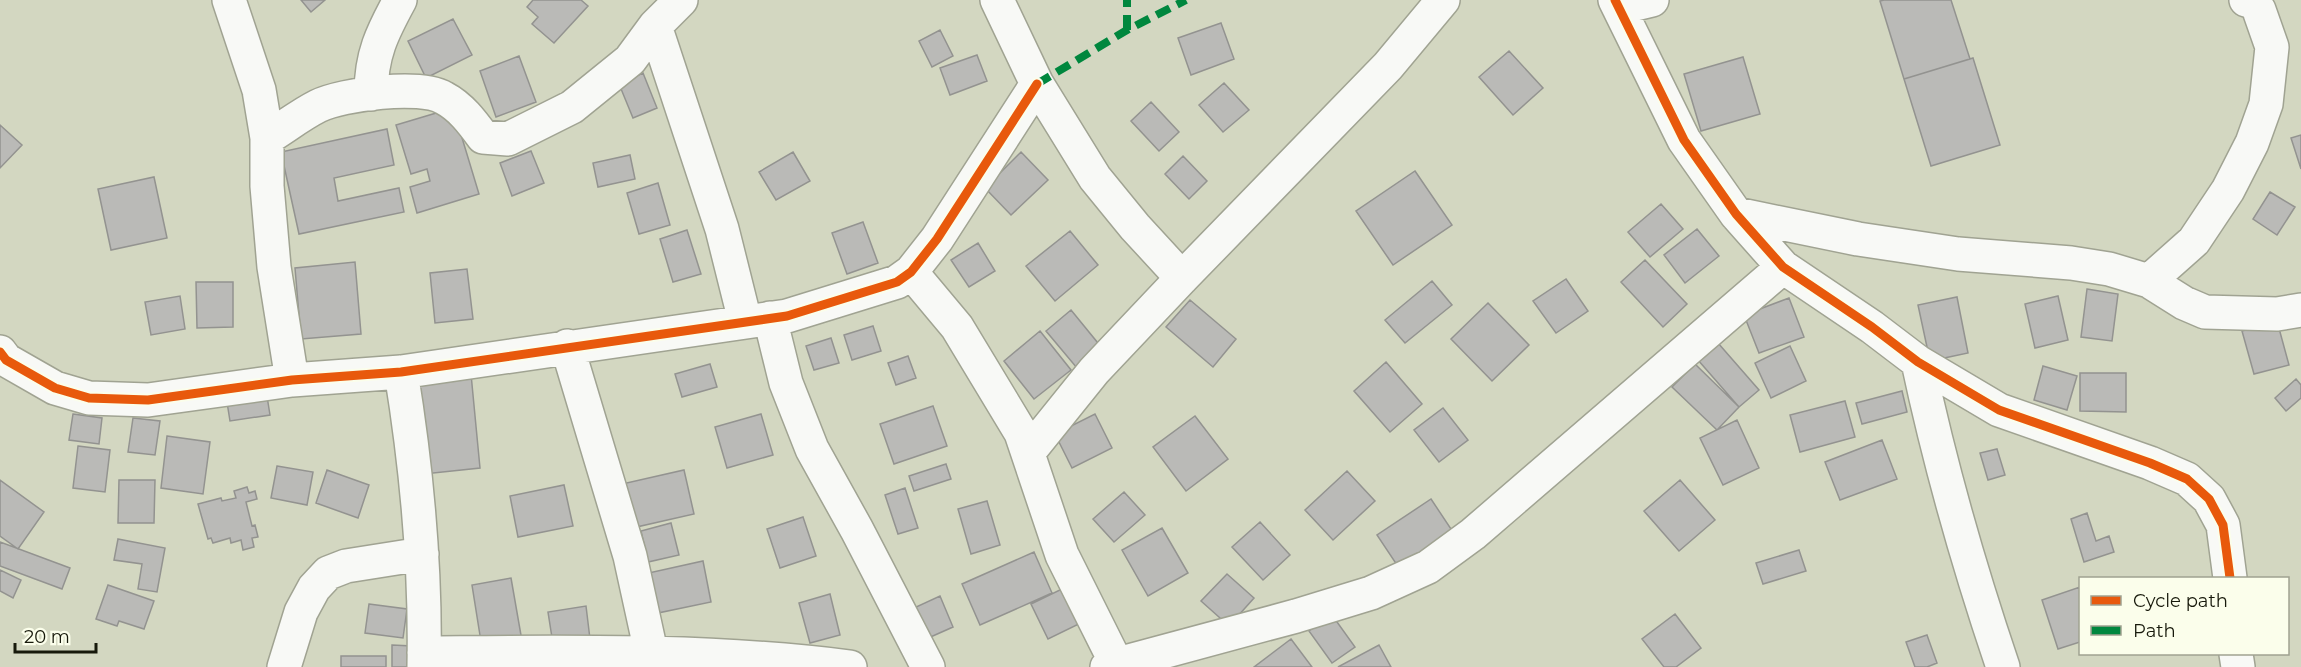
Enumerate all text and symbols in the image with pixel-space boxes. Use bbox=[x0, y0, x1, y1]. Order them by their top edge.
legend bbox=[2079, 577, 2289, 655]
text: Cycle path bbox=[2133, 590, 2228, 612]
scale bar bbox=[15, 616, 96, 654]
text: Path bbox=[2133, 620, 2176, 642]
text: 20 m bbox=[24, 626, 70, 648]

